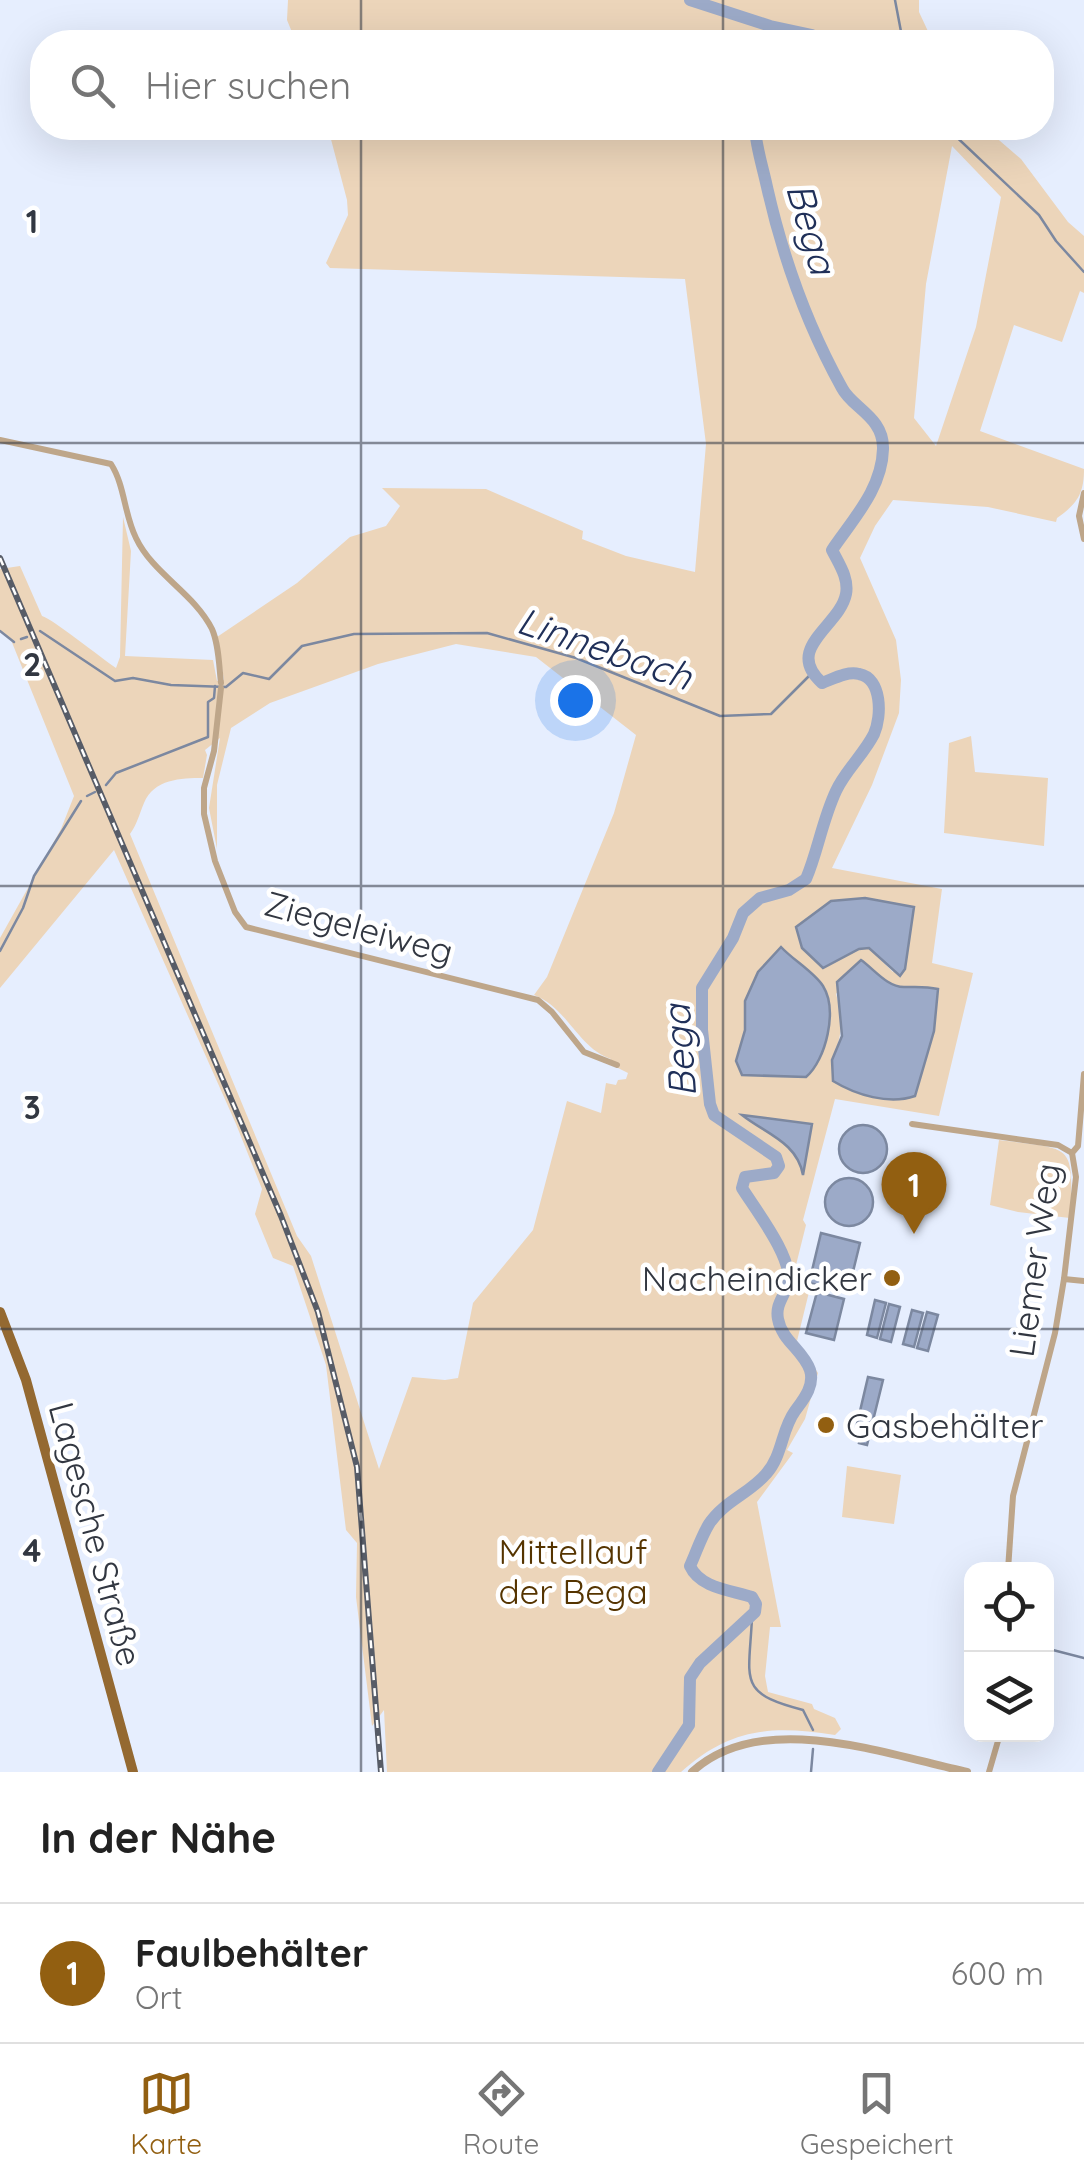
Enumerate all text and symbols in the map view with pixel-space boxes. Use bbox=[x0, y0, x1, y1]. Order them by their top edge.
search box bbox=[30, 30, 1054, 140]
icon: search bbox=[65, 58, 120, 113]
text: Hier suchen bbox=[145, 61, 351, 109]
water label: Bega bbox=[776, 177, 848, 281]
text: 1 bbox=[26, 201, 38, 241]
water label: Linnebach bbox=[512, 596, 700, 701]
text: 2 bbox=[23, 644, 41, 684]
your location bbox=[550, 675, 601, 726]
street label: Ziegeleiweg bbox=[260, 881, 458, 973]
water label: Bega bbox=[652, 1001, 706, 1099]
text: 3 bbox=[23, 1087, 41, 1127]
pin: 1 bbox=[882, 1152, 946, 1234]
street label: Liemer Weg bbox=[999, 1160, 1069, 1360]
place label: Nacheindicker bbox=[642, 1256, 872, 1300]
marker: Nacheindicker bbox=[881, 1267, 903, 1289]
street label: Lagesche Straße bbox=[40, 1397, 152, 1671]
place label: Gasbehälter bbox=[846, 1403, 1043, 1447]
marker: Gasbehälter bbox=[815, 1414, 837, 1436]
park label: Mittellauf der Bega bbox=[498, 1529, 648, 1613]
text: 4 bbox=[23, 1530, 42, 1570]
map controls bbox=[964, 1562, 1054, 1742]
button: locate bbox=[964, 1562, 1054, 1652]
button: layers bbox=[964, 1652, 1054, 1742]
text: In der Nähe bbox=[40, 1811, 276, 1864]
text: Faulbehälter bbox=[135, 1929, 368, 1977]
text: 1 bbox=[66, 1953, 79, 1993]
text: 600 m bbox=[951, 1953, 1044, 1993]
text: Ort bbox=[135, 1977, 183, 2017]
tab: Karte bbox=[130, 2066, 202, 2161]
tab: Route bbox=[463, 2066, 539, 2161]
tab: Gespeichert bbox=[800, 2066, 954, 2161]

